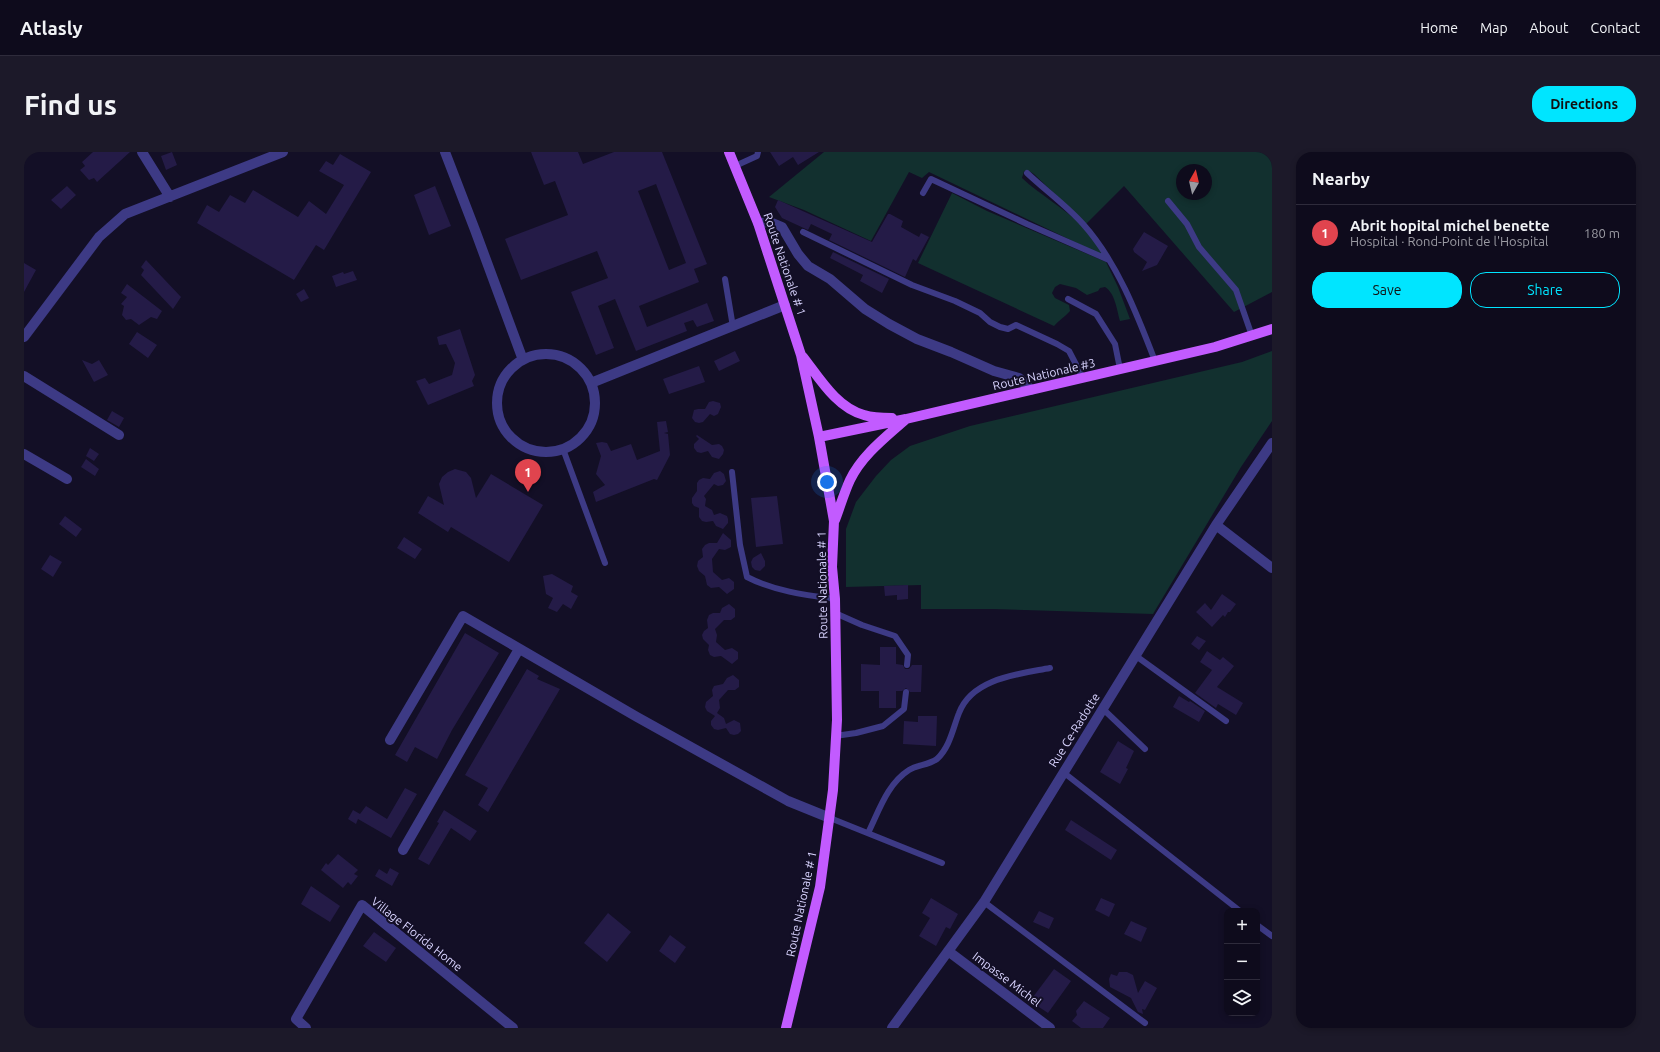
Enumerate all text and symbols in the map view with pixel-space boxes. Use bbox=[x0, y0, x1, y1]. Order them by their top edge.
text: Atlasly bbox=[20, 17, 83, 39]
text: Home bbox=[1420, 20, 1458, 36]
text: Map bbox=[1480, 20, 1508, 36]
text: About bbox=[1530, 20, 1569, 36]
text: Contact bbox=[1591, 20, 1640, 36]
button: Directions bbox=[1532, 86, 1636, 122]
text: Find us bbox=[24, 89, 117, 120]
north arrow bbox=[1176, 164, 1212, 200]
text: Nearby bbox=[1312, 169, 1370, 188]
street label: Route Nationale # 1 bbox=[761, 211, 809, 317]
text: Abrit hopital michel benette bbox=[1350, 217, 1550, 234]
text: 1 bbox=[1321, 226, 1329, 240]
text: 180 m bbox=[1584, 226, 1620, 240]
text: Hospital · Rond-Point de l'Hospital bbox=[1350, 234, 1548, 248]
button: Save bbox=[1312, 272, 1462, 308]
button: Share bbox=[1470, 272, 1620, 308]
street label: Route Nationale #3 bbox=[991, 356, 1097, 392]
pin: 1 bbox=[515, 459, 541, 492]
your location bbox=[817, 472, 837, 492]
street label: Route Nationale # 1 bbox=[815, 531, 829, 639]
street label: Rue Ce-Radotte bbox=[1046, 691, 1102, 769]
street label: Route Nationale # 1 bbox=[783, 850, 819, 958]
street label: Village Florida Home bbox=[369, 894, 465, 974]
map controls bbox=[1224, 908, 1260, 1016]
button: + bbox=[1224, 908, 1260, 944]
button: − bbox=[1224, 944, 1260, 980]
street label: Impasse Michel bbox=[970, 949, 1044, 1009]
button: layers bbox=[1224, 980, 1260, 1016]

